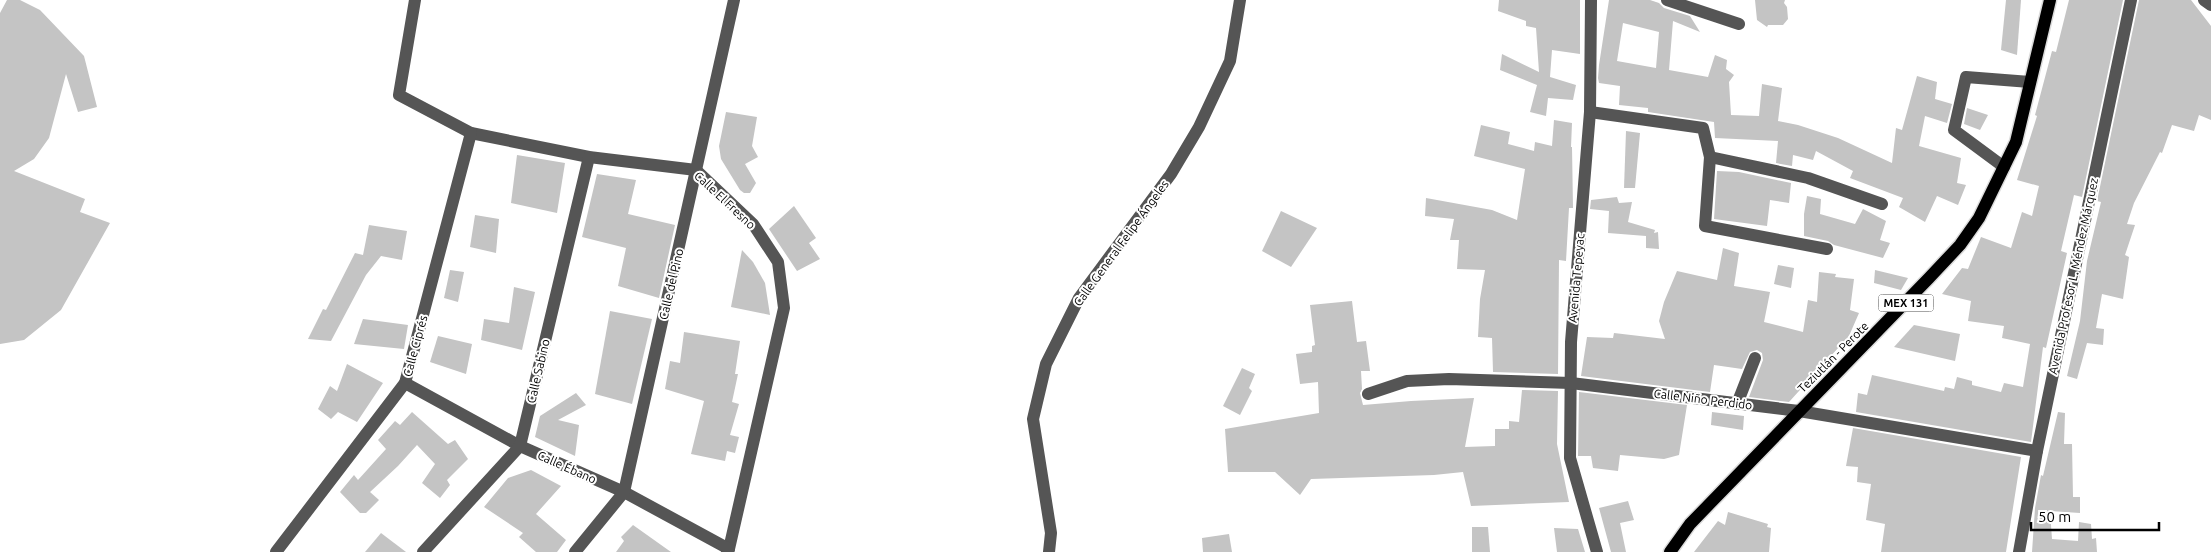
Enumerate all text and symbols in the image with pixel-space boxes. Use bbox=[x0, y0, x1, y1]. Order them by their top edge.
street label: Calle El Fresno bbox=[692, 169, 758, 231]
street label: Avenida Profesor L. Méndez Márquez bbox=[2046, 176, 2100, 375]
street label: Calle General Felipe Ángeles bbox=[1071, 178, 1171, 308]
street label: Avenida Tepeyac bbox=[1566, 232, 1586, 323]
street label: Calle del Pino bbox=[656, 247, 686, 321]
road number: MEX 131 bbox=[1878, 294, 1934, 312]
street label: Calle Ciprés bbox=[401, 314, 429, 378]
street label: Teziutlán - Perote bbox=[1795, 319, 1871, 395]
street label: Calle Sabino bbox=[524, 338, 552, 404]
street label: Calle Niño Perdido bbox=[1653, 386, 1753, 412]
street label: Calle Ébano bbox=[536, 448, 598, 486]
scale bar bbox=[2031, 500, 2158, 532]
text: 50 m bbox=[2038, 508, 2071, 525]

